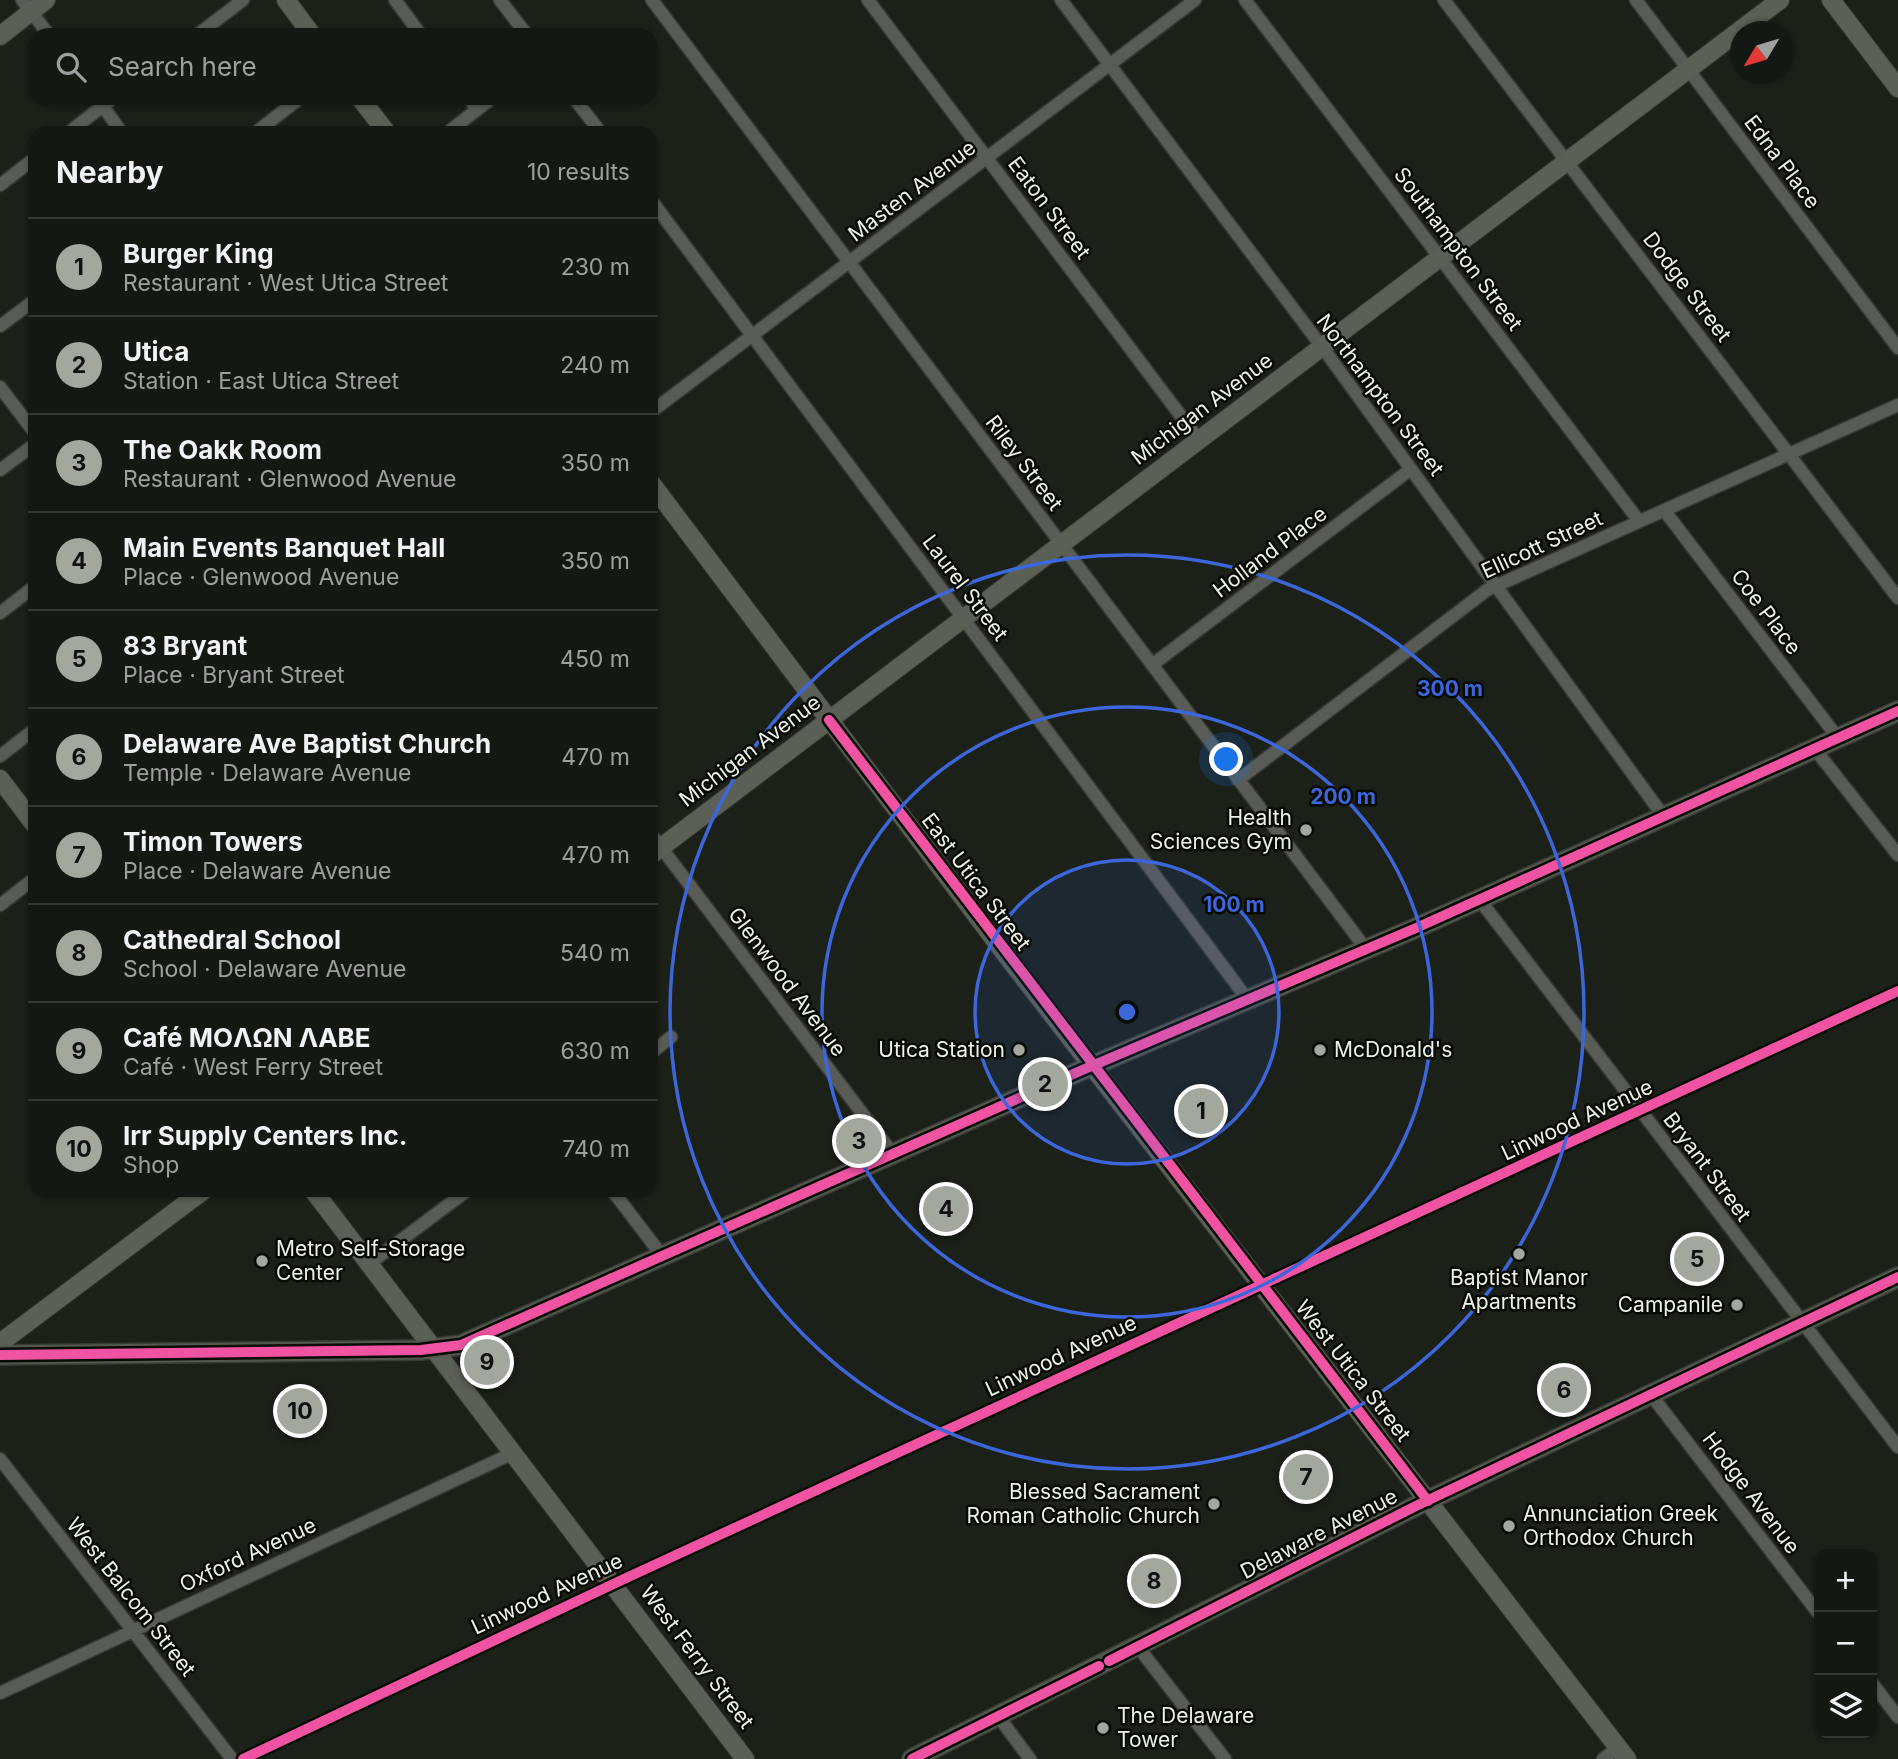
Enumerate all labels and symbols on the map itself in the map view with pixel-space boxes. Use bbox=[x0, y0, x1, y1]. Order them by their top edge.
north arrow bbox=[1730, 21, 1793, 84]
street label: Edna Place bbox=[1739, 110, 1826, 213]
street label: Masten Avenue bbox=[843, 135, 980, 247]
street label: Eaton Street bbox=[1003, 152, 1096, 264]
street label: Southampton Street bbox=[1389, 162, 1528, 335]
street label: Dodge Street bbox=[1638, 227, 1737, 347]
street label: Northampton Street bbox=[1311, 309, 1449, 481]
street label: Michigan Avenue bbox=[1126, 347, 1277, 470]
street label: Riley Street bbox=[981, 410, 1068, 515]
street label: Holland Place bbox=[1208, 501, 1331, 602]
street label: Ellicott Street bbox=[1477, 506, 1606, 584]
street label: Laurel Street bbox=[917, 530, 1013, 646]
street label: Coe Place bbox=[1726, 564, 1807, 659]
text: 300 m bbox=[1417, 676, 1483, 701]
street label: Michigan Avenue bbox=[674, 689, 825, 812]
your location bbox=[1209, 742, 1243, 776]
text: 200 m bbox=[1310, 784, 1376, 809]
place label: Health Sciences Gym bbox=[1150, 805, 1292, 854]
street label: East Utica Street bbox=[917, 808, 1036, 955]
marker: Health Sciences Gym bbox=[1298, 822, 1314, 838]
text: 100 m bbox=[1203, 892, 1265, 917]
street label: Glenwood Avenue bbox=[723, 902, 852, 1061]
centre of rings bbox=[1115, 1000, 1139, 1024]
place label: Utica Station bbox=[878, 1037, 1005, 1062]
place label: McDonald's bbox=[1334, 1037, 1452, 1062]
marker: Utica Station bbox=[1011, 1042, 1027, 1058]
marker: McDonald's bbox=[1312, 1042, 1328, 1058]
pin: 2 bbox=[1022, 1058, 1068, 1110]
street label: Linwood Avenue bbox=[1497, 1074, 1656, 1166]
pin: 1 bbox=[1178, 1085, 1224, 1137]
street label: Bryant Street bbox=[1658, 1107, 1757, 1226]
pin: 3 bbox=[836, 1115, 882, 1167]
pin: 4 bbox=[923, 1183, 969, 1235]
pin: 5 bbox=[1674, 1233, 1720, 1285]
place label: Metro Self-Storage Center bbox=[276, 1236, 465, 1285]
marker: Baptist Manor Apartments bbox=[1511, 1246, 1527, 1262]
marker: Metro Self-Storage Center bbox=[254, 1253, 270, 1269]
place label: Baptist Manor Apartments bbox=[1450, 1265, 1588, 1314]
place label: Campanile bbox=[1618, 1292, 1723, 1317]
street label: West Utica Street bbox=[1290, 1295, 1416, 1446]
marker: Campanile bbox=[1729, 1297, 1745, 1313]
street label: Linwood Avenue bbox=[981, 1310, 1140, 1402]
pin: 9 bbox=[464, 1336, 510, 1388]
pin: 6 bbox=[1541, 1364, 1587, 1416]
pin: 10 bbox=[277, 1385, 323, 1437]
street label: Hodge Avenue bbox=[1698, 1427, 1805, 1558]
pin: 7 bbox=[1283, 1451, 1329, 1503]
place label: Blessed Sacrament Roman Catholic Church bbox=[966, 1479, 1200, 1528]
street label: Delaware Avenue bbox=[1236, 1483, 1401, 1584]
marker: Blessed Sacrament Roman Catholic Church bbox=[1206, 1496, 1222, 1512]
place label: Annunciation Greek Orthodox Church bbox=[1523, 1501, 1719, 1550]
street label: West Balcom Street bbox=[62, 1512, 201, 1681]
street label: Oxford Avenue bbox=[176, 1512, 320, 1597]
marker: Annunciation Greek Orthodox Church bbox=[1501, 1518, 1517, 1534]
street label: Linwood Avenue bbox=[467, 1548, 626, 1640]
pin: 8 bbox=[1131, 1555, 1177, 1607]
street label: West Ferry Street bbox=[635, 1580, 760, 1733]
place label: The Delaware Tower bbox=[1117, 1703, 1254, 1752]
marker: The Delaware Tower bbox=[1095, 1720, 1111, 1736]

